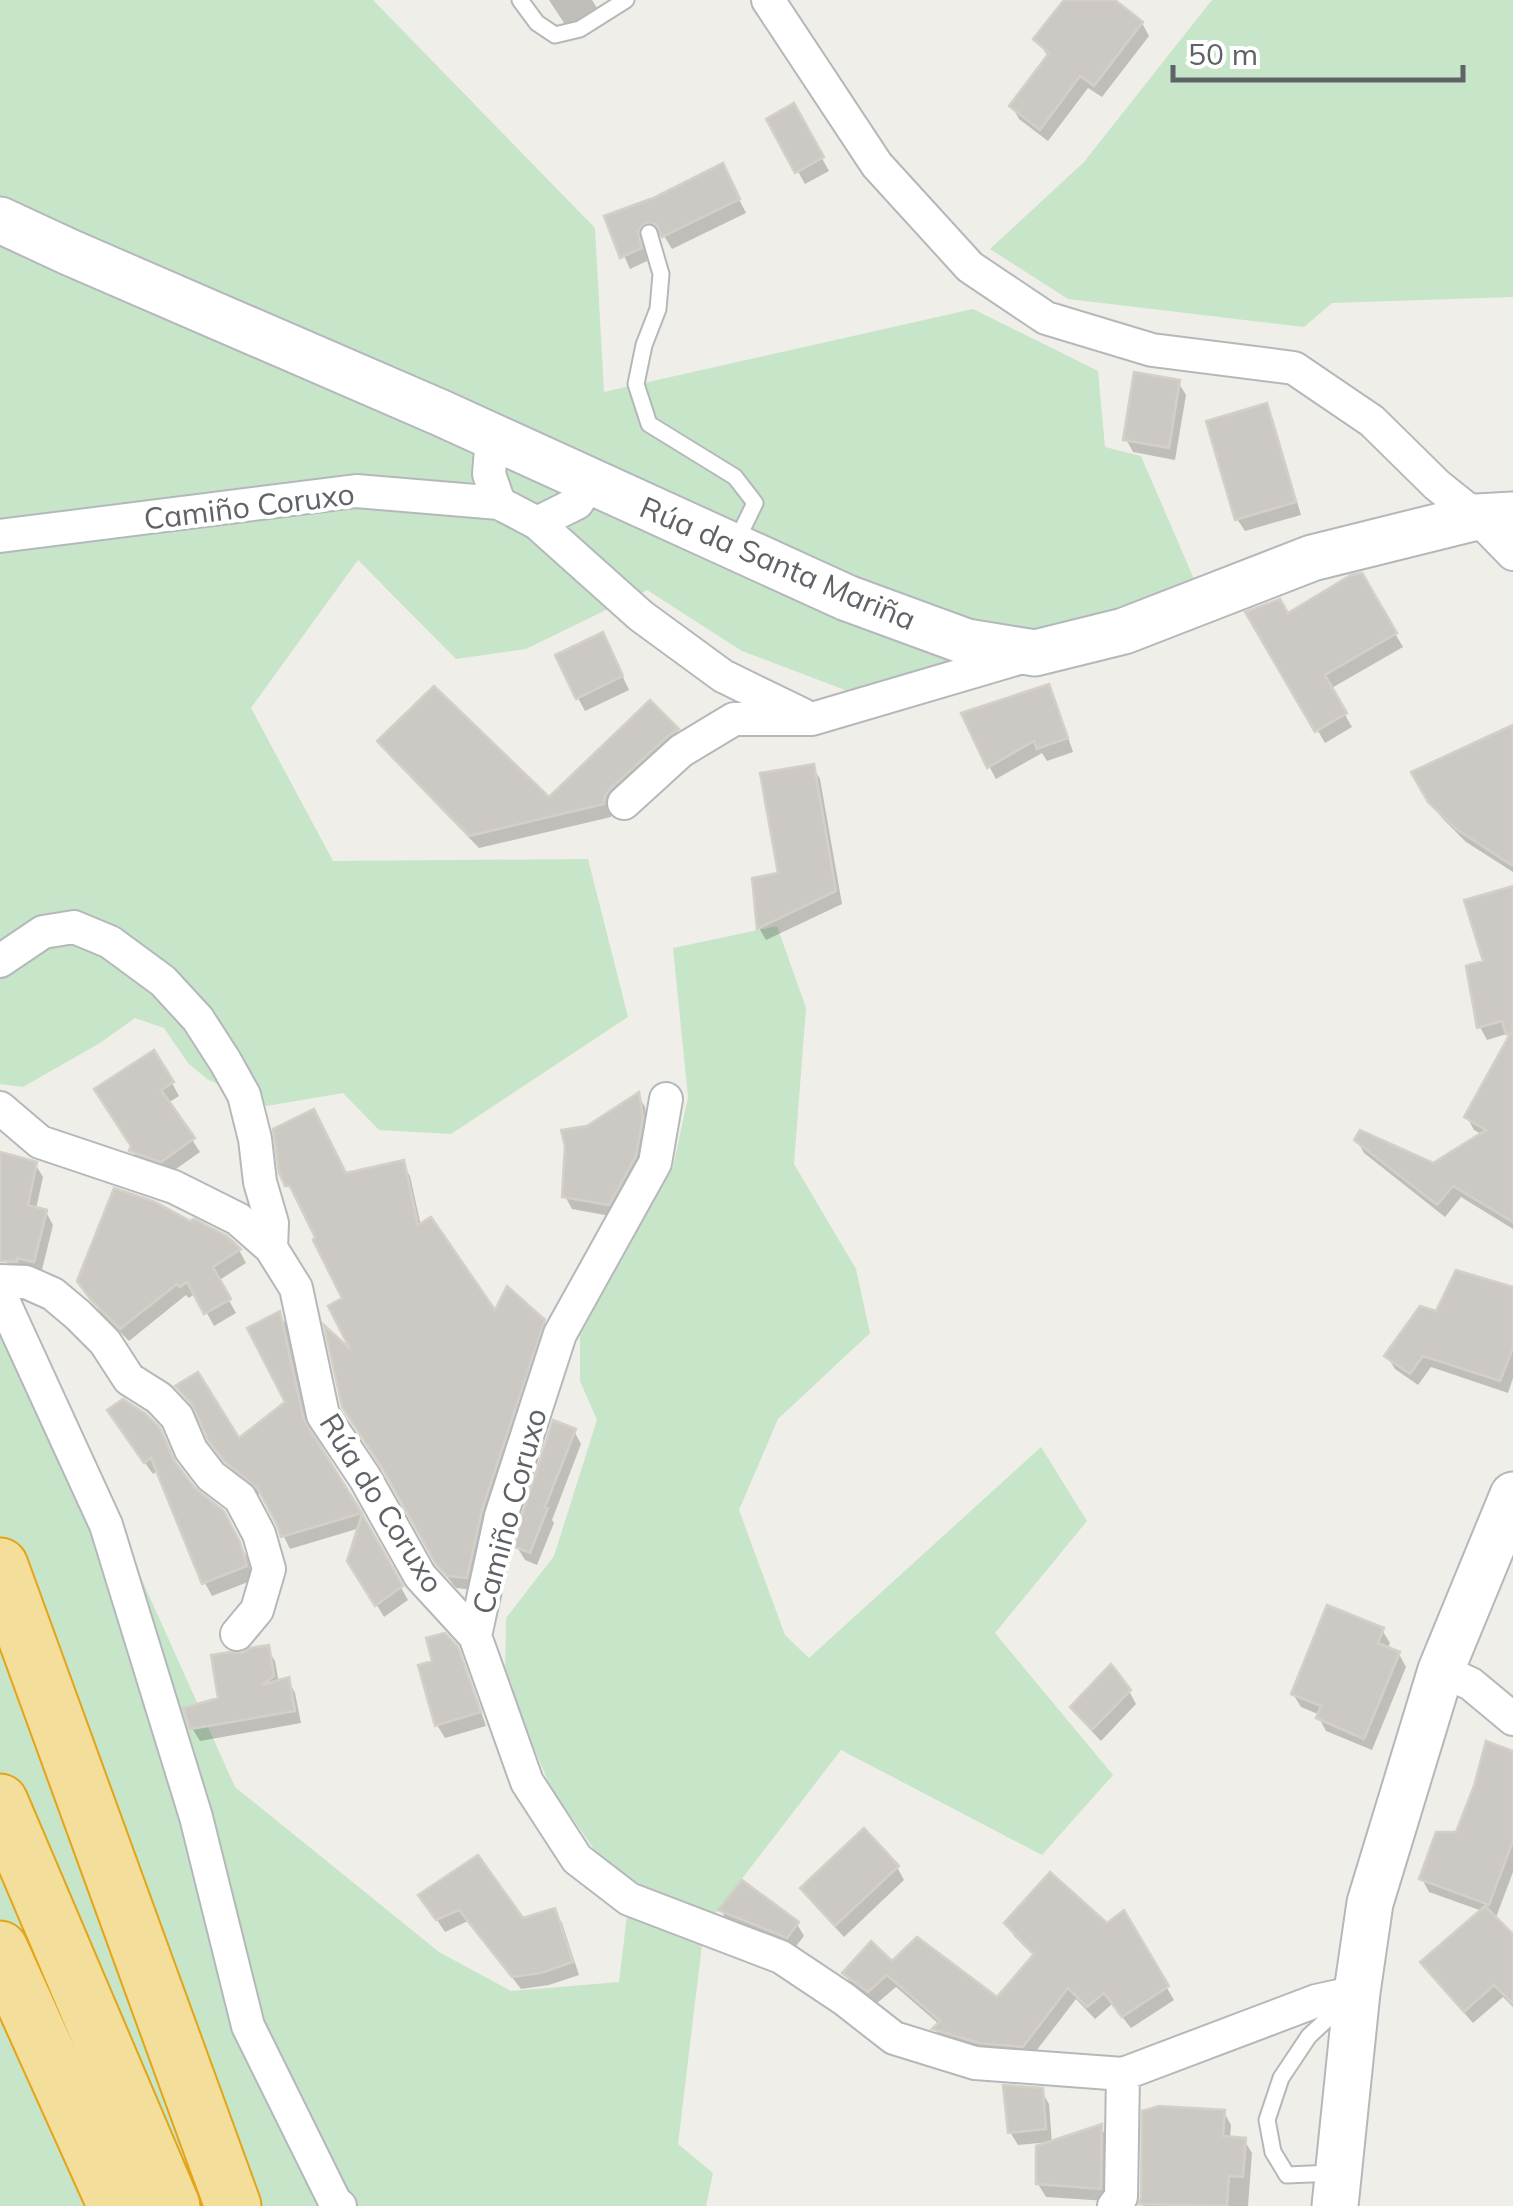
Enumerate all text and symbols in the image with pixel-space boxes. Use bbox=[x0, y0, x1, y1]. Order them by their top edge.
scale bar bbox=[1173, 20, 1463, 82]
text: 50 m bbox=[1188, 35, 1258, 73]
street label: Camiño Coruxo bbox=[142, 474, 356, 538]
street label: Rúa da Santa Mariña bbox=[634, 488, 922, 638]
street label: Camiño Coruxo bbox=[463, 1404, 555, 1618]
street label: Rúa do Coruxo bbox=[312, 1406, 452, 1600]

